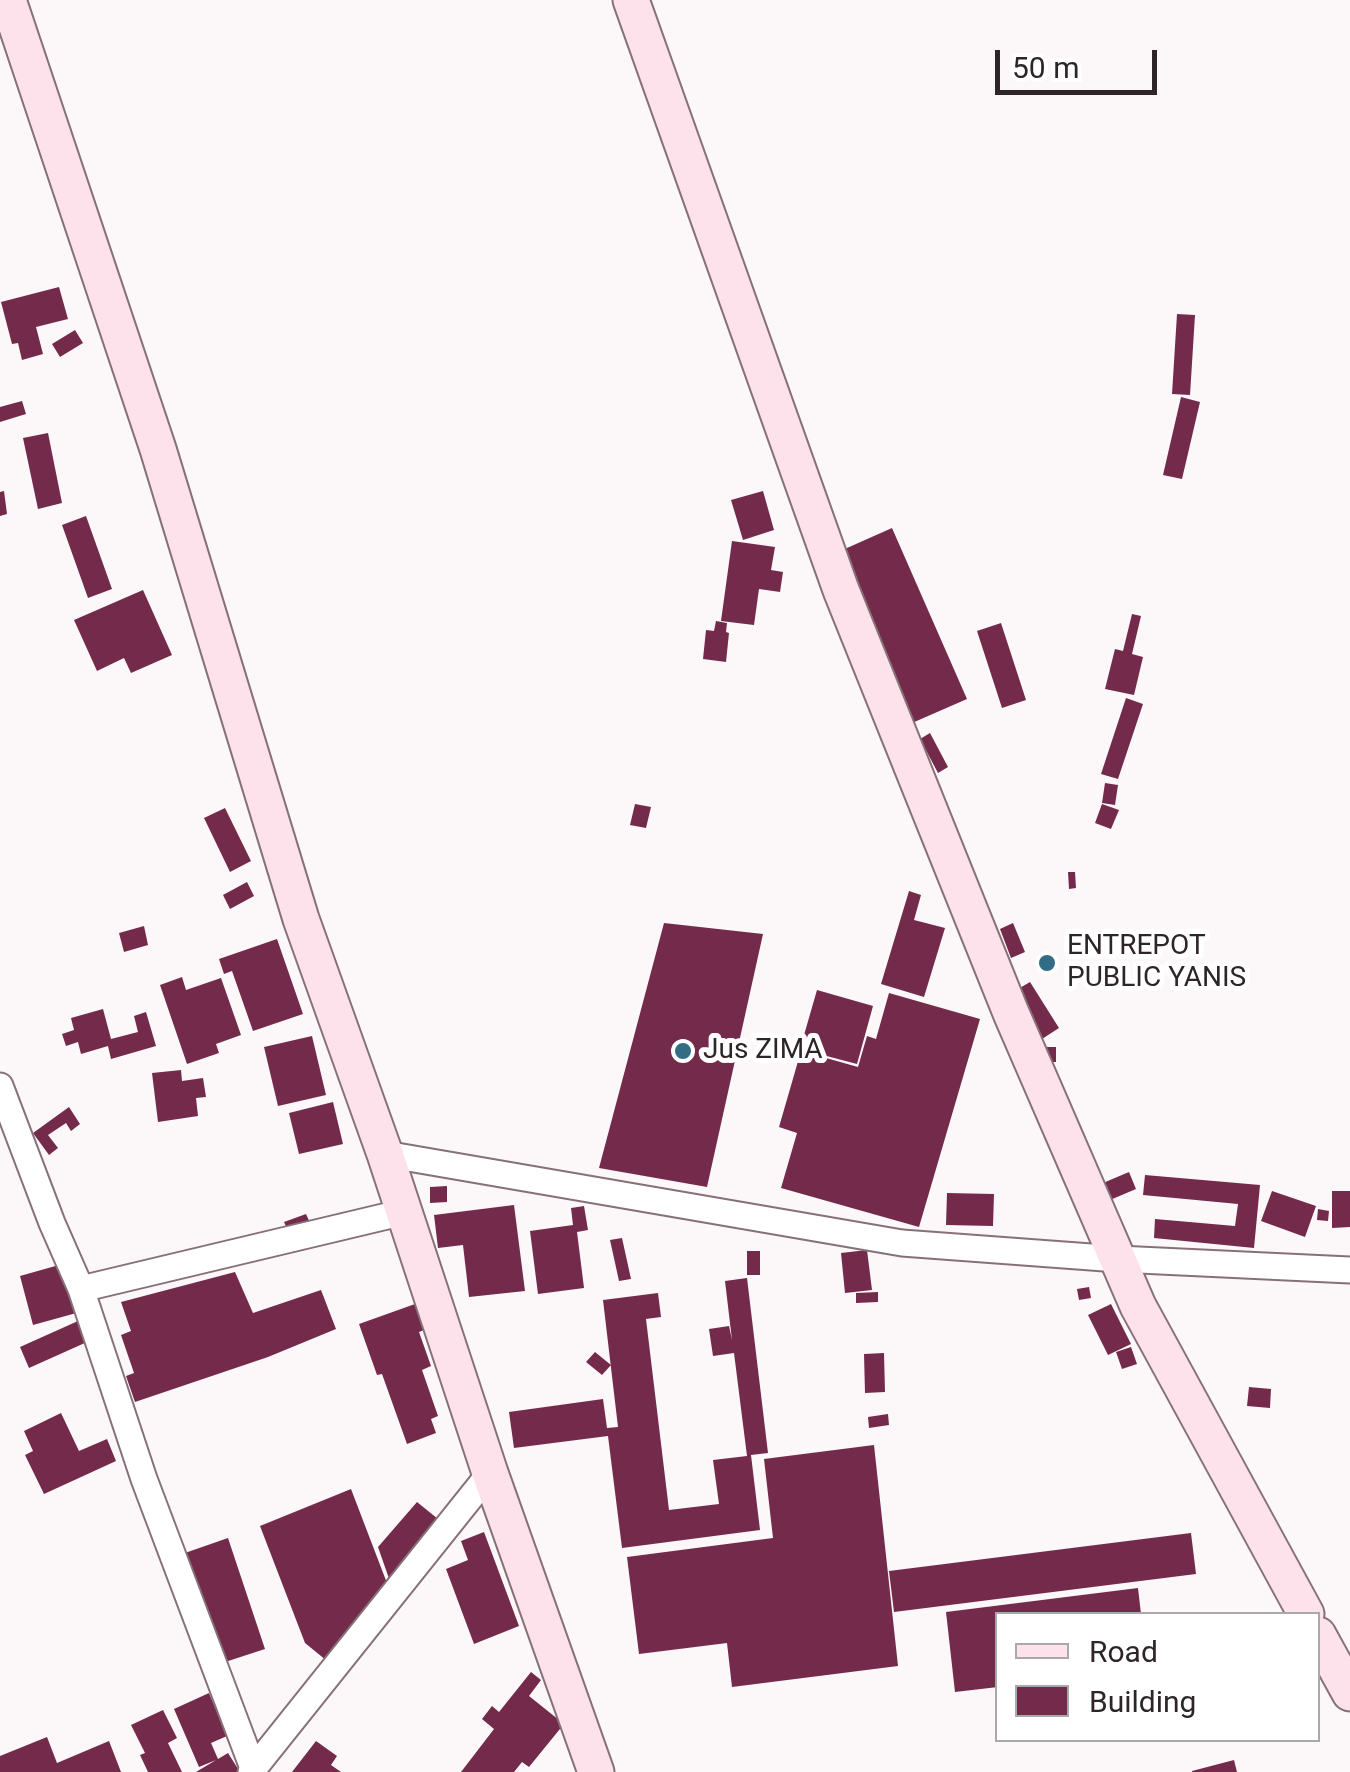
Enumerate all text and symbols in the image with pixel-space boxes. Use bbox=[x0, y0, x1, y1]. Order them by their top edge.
scale bar bbox=[1000, 30, 1162, 92]
text: 50 m bbox=[1012, 50, 1079, 85]
place label: ENTREPOT PUBLIC YANIS bbox=[1067, 930, 1246, 996]
marker: ENTREPOT PUBLIC YANIS bbox=[1036, 952, 1058, 974]
place label: Jus ZIMA bbox=[703, 1034, 823, 1068]
marker: Jus ZIMA bbox=[672, 1040, 694, 1062]
legend bbox=[995, 1612, 1320, 1742]
text: Road bbox=[1089, 1634, 1158, 1669]
text: Building bbox=[1089, 1684, 1196, 1719]

